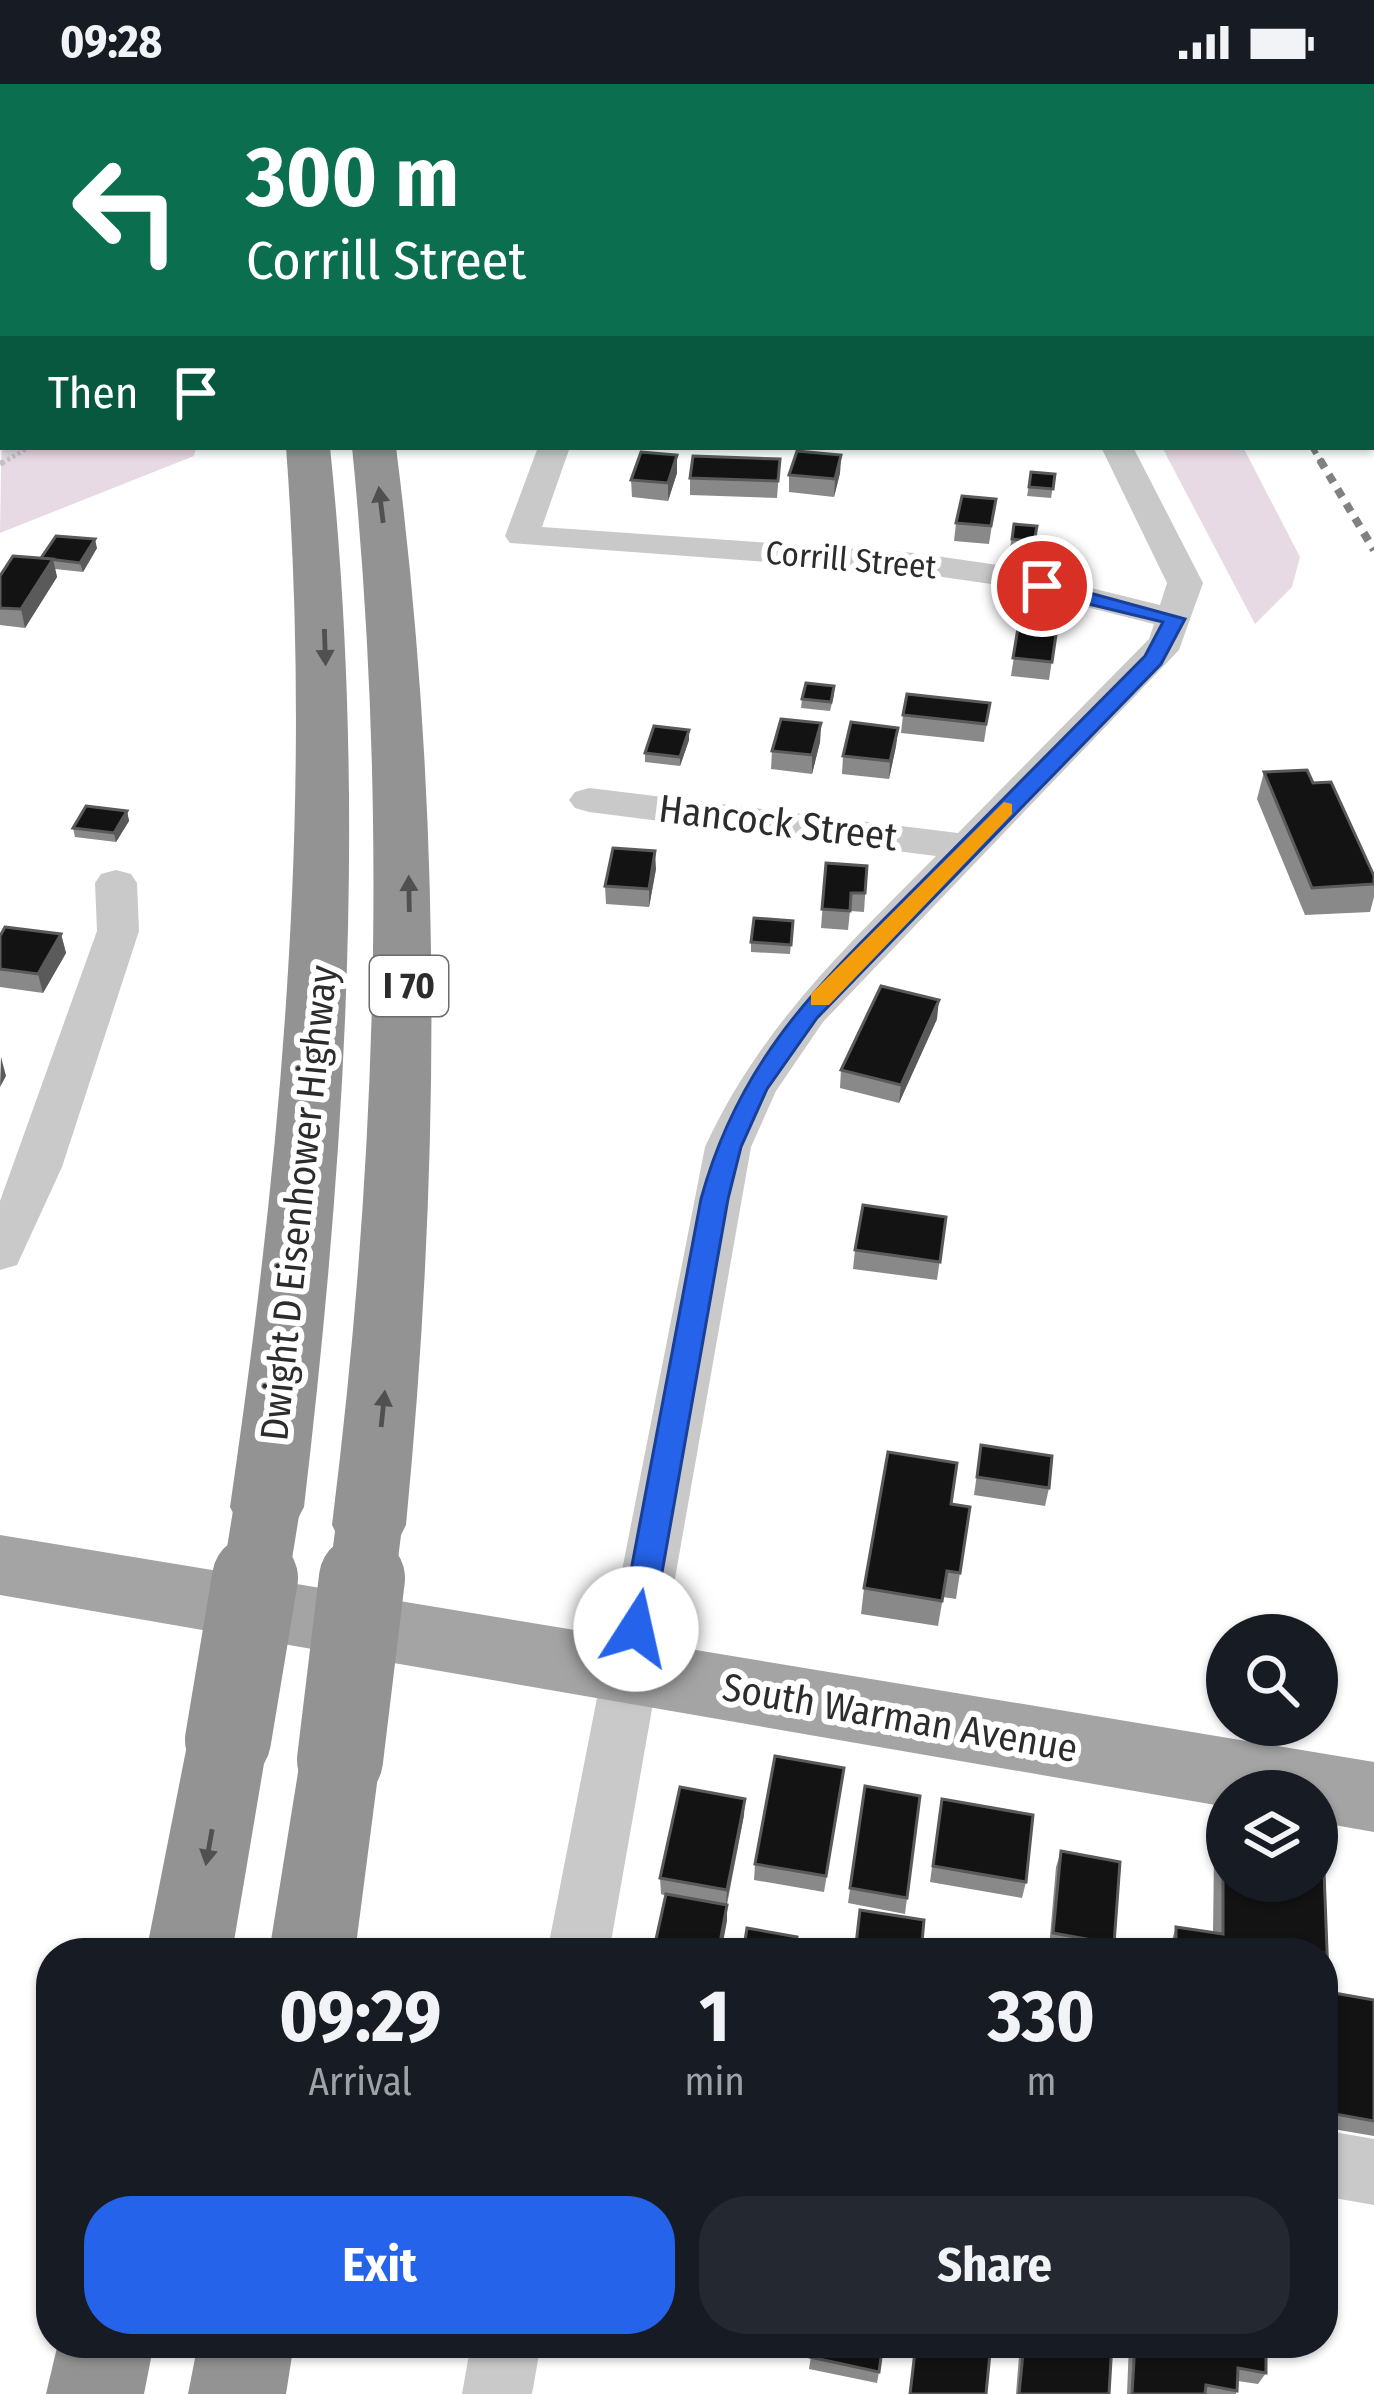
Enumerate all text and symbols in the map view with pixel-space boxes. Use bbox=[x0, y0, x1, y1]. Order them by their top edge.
text: 09:28 bbox=[60, 15, 162, 69]
text: 300 m bbox=[246, 127, 459, 228]
icon: left bbox=[48, 132, 204, 288]
text: Corrill Street bbox=[246, 229, 526, 293]
icon: arrive bbox=[163, 360, 229, 426]
text: Then bbox=[48, 366, 139, 420]
one-way arrow bbox=[372, 486, 391, 523]
street label: Corrill Street bbox=[764, 533, 938, 587]
pin bbox=[991, 535, 1093, 637]
icon: arrive bbox=[1009, 553, 1075, 619]
one-way arrow bbox=[316, 629, 335, 667]
street label: Hancock Street bbox=[656, 786, 900, 860]
one-way arrow bbox=[399, 874, 418, 912]
road number: I 70 bbox=[370, 956, 448, 1016]
street label: Dwight D Eisenhower Highway bbox=[251, 963, 347, 1443]
one-way arrow bbox=[374, 1390, 393, 1427]
position arrow bbox=[573, 1566, 699, 1692]
map controls bbox=[1206, 1614, 1338, 1902]
button: search bbox=[1206, 1614, 1338, 1746]
street label: South Warman Avenue bbox=[719, 1664, 1081, 1772]
button: layers bbox=[1206, 1770, 1338, 1902]
one-way arrow bbox=[199, 1828, 217, 1866]
text: 09:29 bbox=[279, 1974, 442, 2060]
text: 1 bbox=[699, 1974, 730, 2060]
text: 330 bbox=[988, 1974, 1095, 2060]
text: Arrival bbox=[309, 2059, 412, 2105]
text: min bbox=[684, 2059, 745, 2105]
text: m bbox=[1026, 2059, 1056, 2105]
button: Exit bbox=[84, 2196, 675, 2334]
button: Share bbox=[699, 2196, 1290, 2334]

